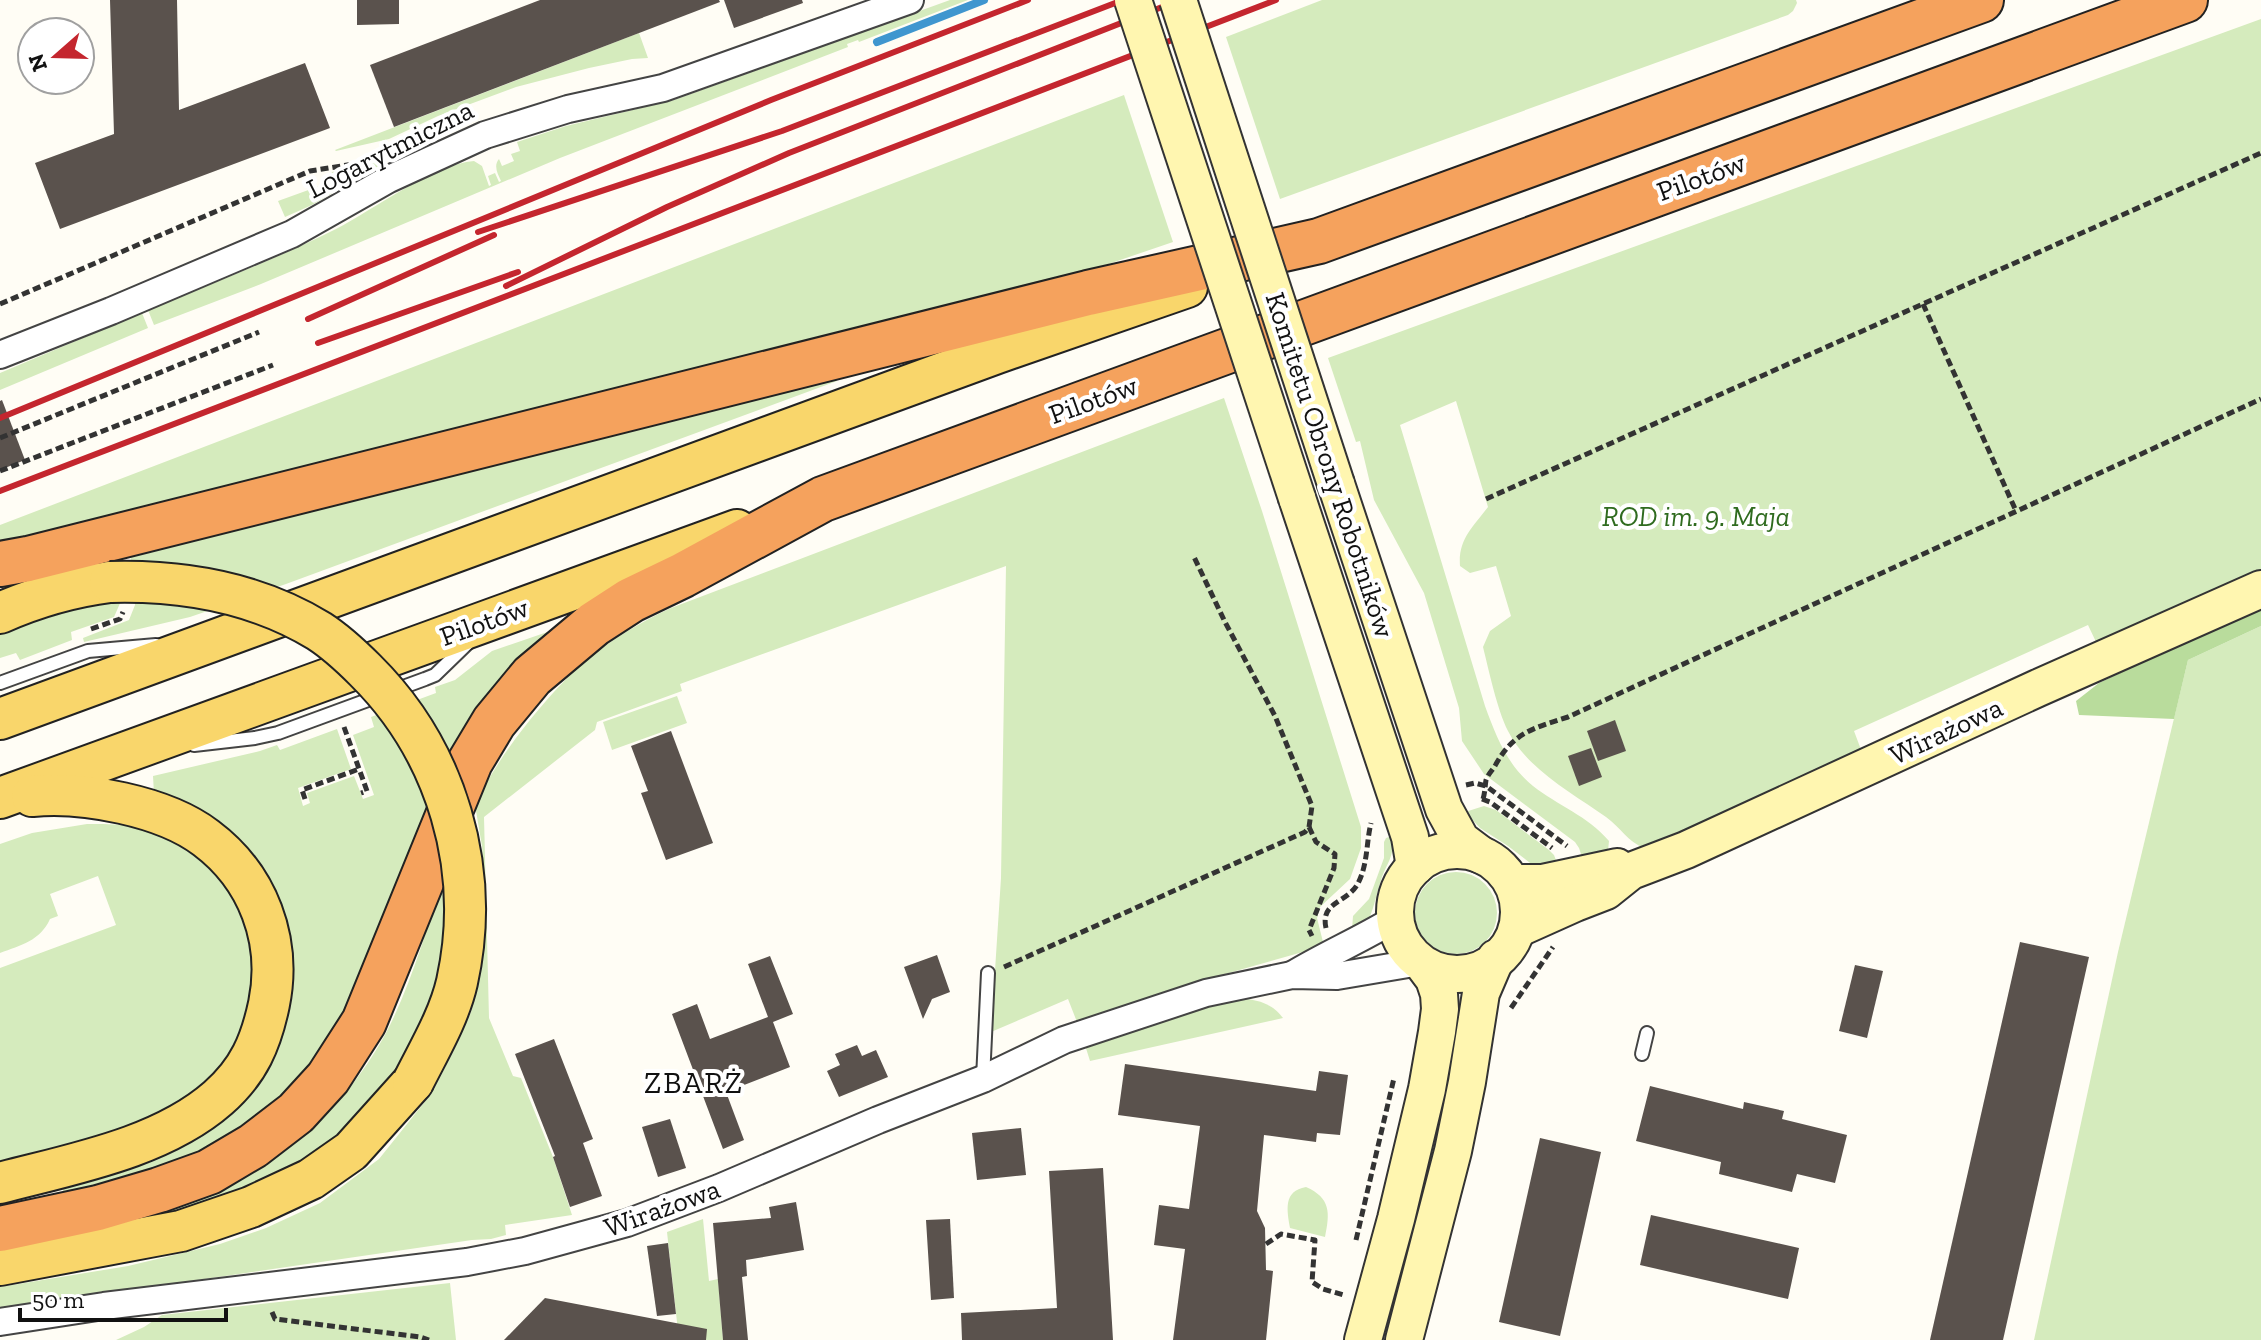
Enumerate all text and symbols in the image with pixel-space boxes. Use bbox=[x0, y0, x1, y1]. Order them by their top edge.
north arrow bbox=[16, 16, 96, 96]
text: N bbox=[22, 50, 53, 75]
street label: Logarytmiczna bbox=[301, 93, 479, 205]
street label: Pilotów bbox=[1652, 146, 1750, 208]
street label: Komitetu Obrony Robotników bbox=[1259, 288, 1402, 642]
street label: Pilotów bbox=[1044, 369, 1142, 431]
park label: ROD im. 9. Maja bbox=[1602, 500, 1790, 533]
street label: Pilotów bbox=[435, 591, 533, 653]
street label: Wirażowa bbox=[1884, 690, 2008, 771]
district label: ZBARŻ bbox=[644, 1065, 744, 1101]
street label: Wirażowa bbox=[600, 1172, 725, 1244]
scale bar bbox=[20, 1272, 226, 1322]
text: 50 m bbox=[32, 1285, 85, 1314]

